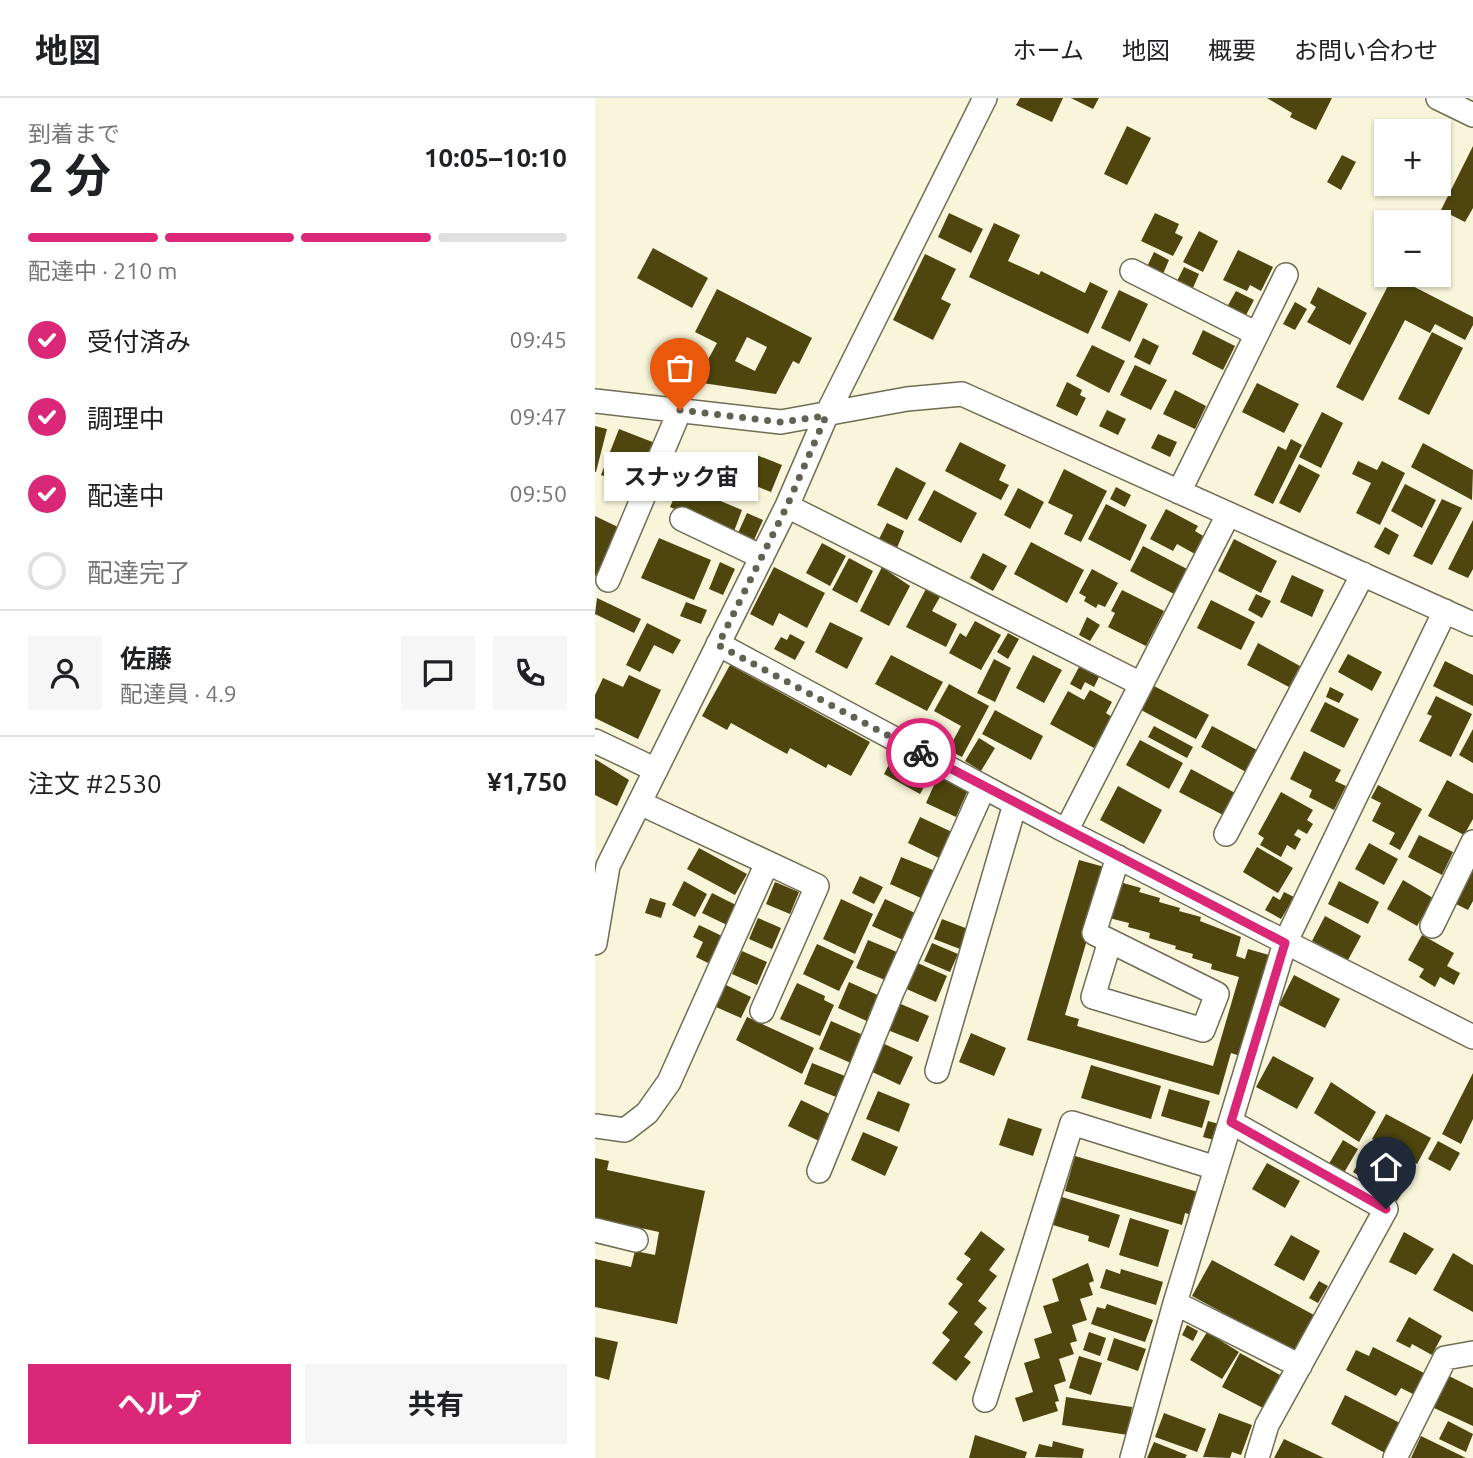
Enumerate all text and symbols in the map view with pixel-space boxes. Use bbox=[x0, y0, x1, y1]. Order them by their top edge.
text: 地図 bbox=[35, 31, 101, 68]
text: ホーム bbox=[1013, 37, 1084, 64]
text: 地図 bbox=[1122, 37, 1170, 64]
text: 概要 bbox=[1208, 37, 1256, 64]
text: お問い合わせ bbox=[1294, 37, 1438, 64]
map controls bbox=[1374, 119, 1451, 287]
button: + bbox=[1374, 119, 1451, 196]
text: 到着まで bbox=[28, 121, 120, 146]
text: 10:05–10:10 bbox=[424, 143, 567, 172]
text: 2 分 bbox=[28, 149, 111, 201]
button: − bbox=[1374, 210, 1451, 287]
text: 配達中 · 210 m bbox=[28, 258, 177, 283]
icon: check bbox=[28, 321, 66, 359]
text: 受付済み bbox=[87, 327, 191, 356]
text: 09:45 bbox=[509, 327, 567, 352]
pin bbox=[650, 338, 710, 410]
icon: bag bbox=[661, 349, 699, 387]
icon: check bbox=[28, 398, 66, 436]
text: 調理中 bbox=[87, 404, 165, 433]
text: 09:47 bbox=[509, 404, 567, 429]
callout: スナック宙 bbox=[603, 452, 757, 501]
text: スナック宙 bbox=[624, 464, 739, 489]
icon: check bbox=[28, 475, 66, 513]
text: 配達中 bbox=[87, 481, 165, 510]
text: 09:50 bbox=[509, 481, 567, 506]
text: 配達完了 bbox=[87, 558, 191, 587]
button: person bbox=[28, 636, 102, 710]
button: chat bbox=[401, 636, 475, 710]
button: phone bbox=[493, 636, 567, 710]
text: 佐藤 bbox=[120, 644, 172, 673]
text: 配達員 · 4.9 bbox=[120, 681, 237, 706]
courier bbox=[886, 718, 956, 788]
icon: bike bbox=[902, 734, 940, 772]
text: ¥1,750 bbox=[487, 767, 567, 796]
text: 注文 #2530 bbox=[28, 769, 162, 798]
pin bbox=[1356, 1137, 1416, 1209]
icon: home bbox=[1367, 1148, 1405, 1186]
button: ヘルプ bbox=[28, 1364, 291, 1444]
button: 共有 bbox=[305, 1364, 567, 1444]

